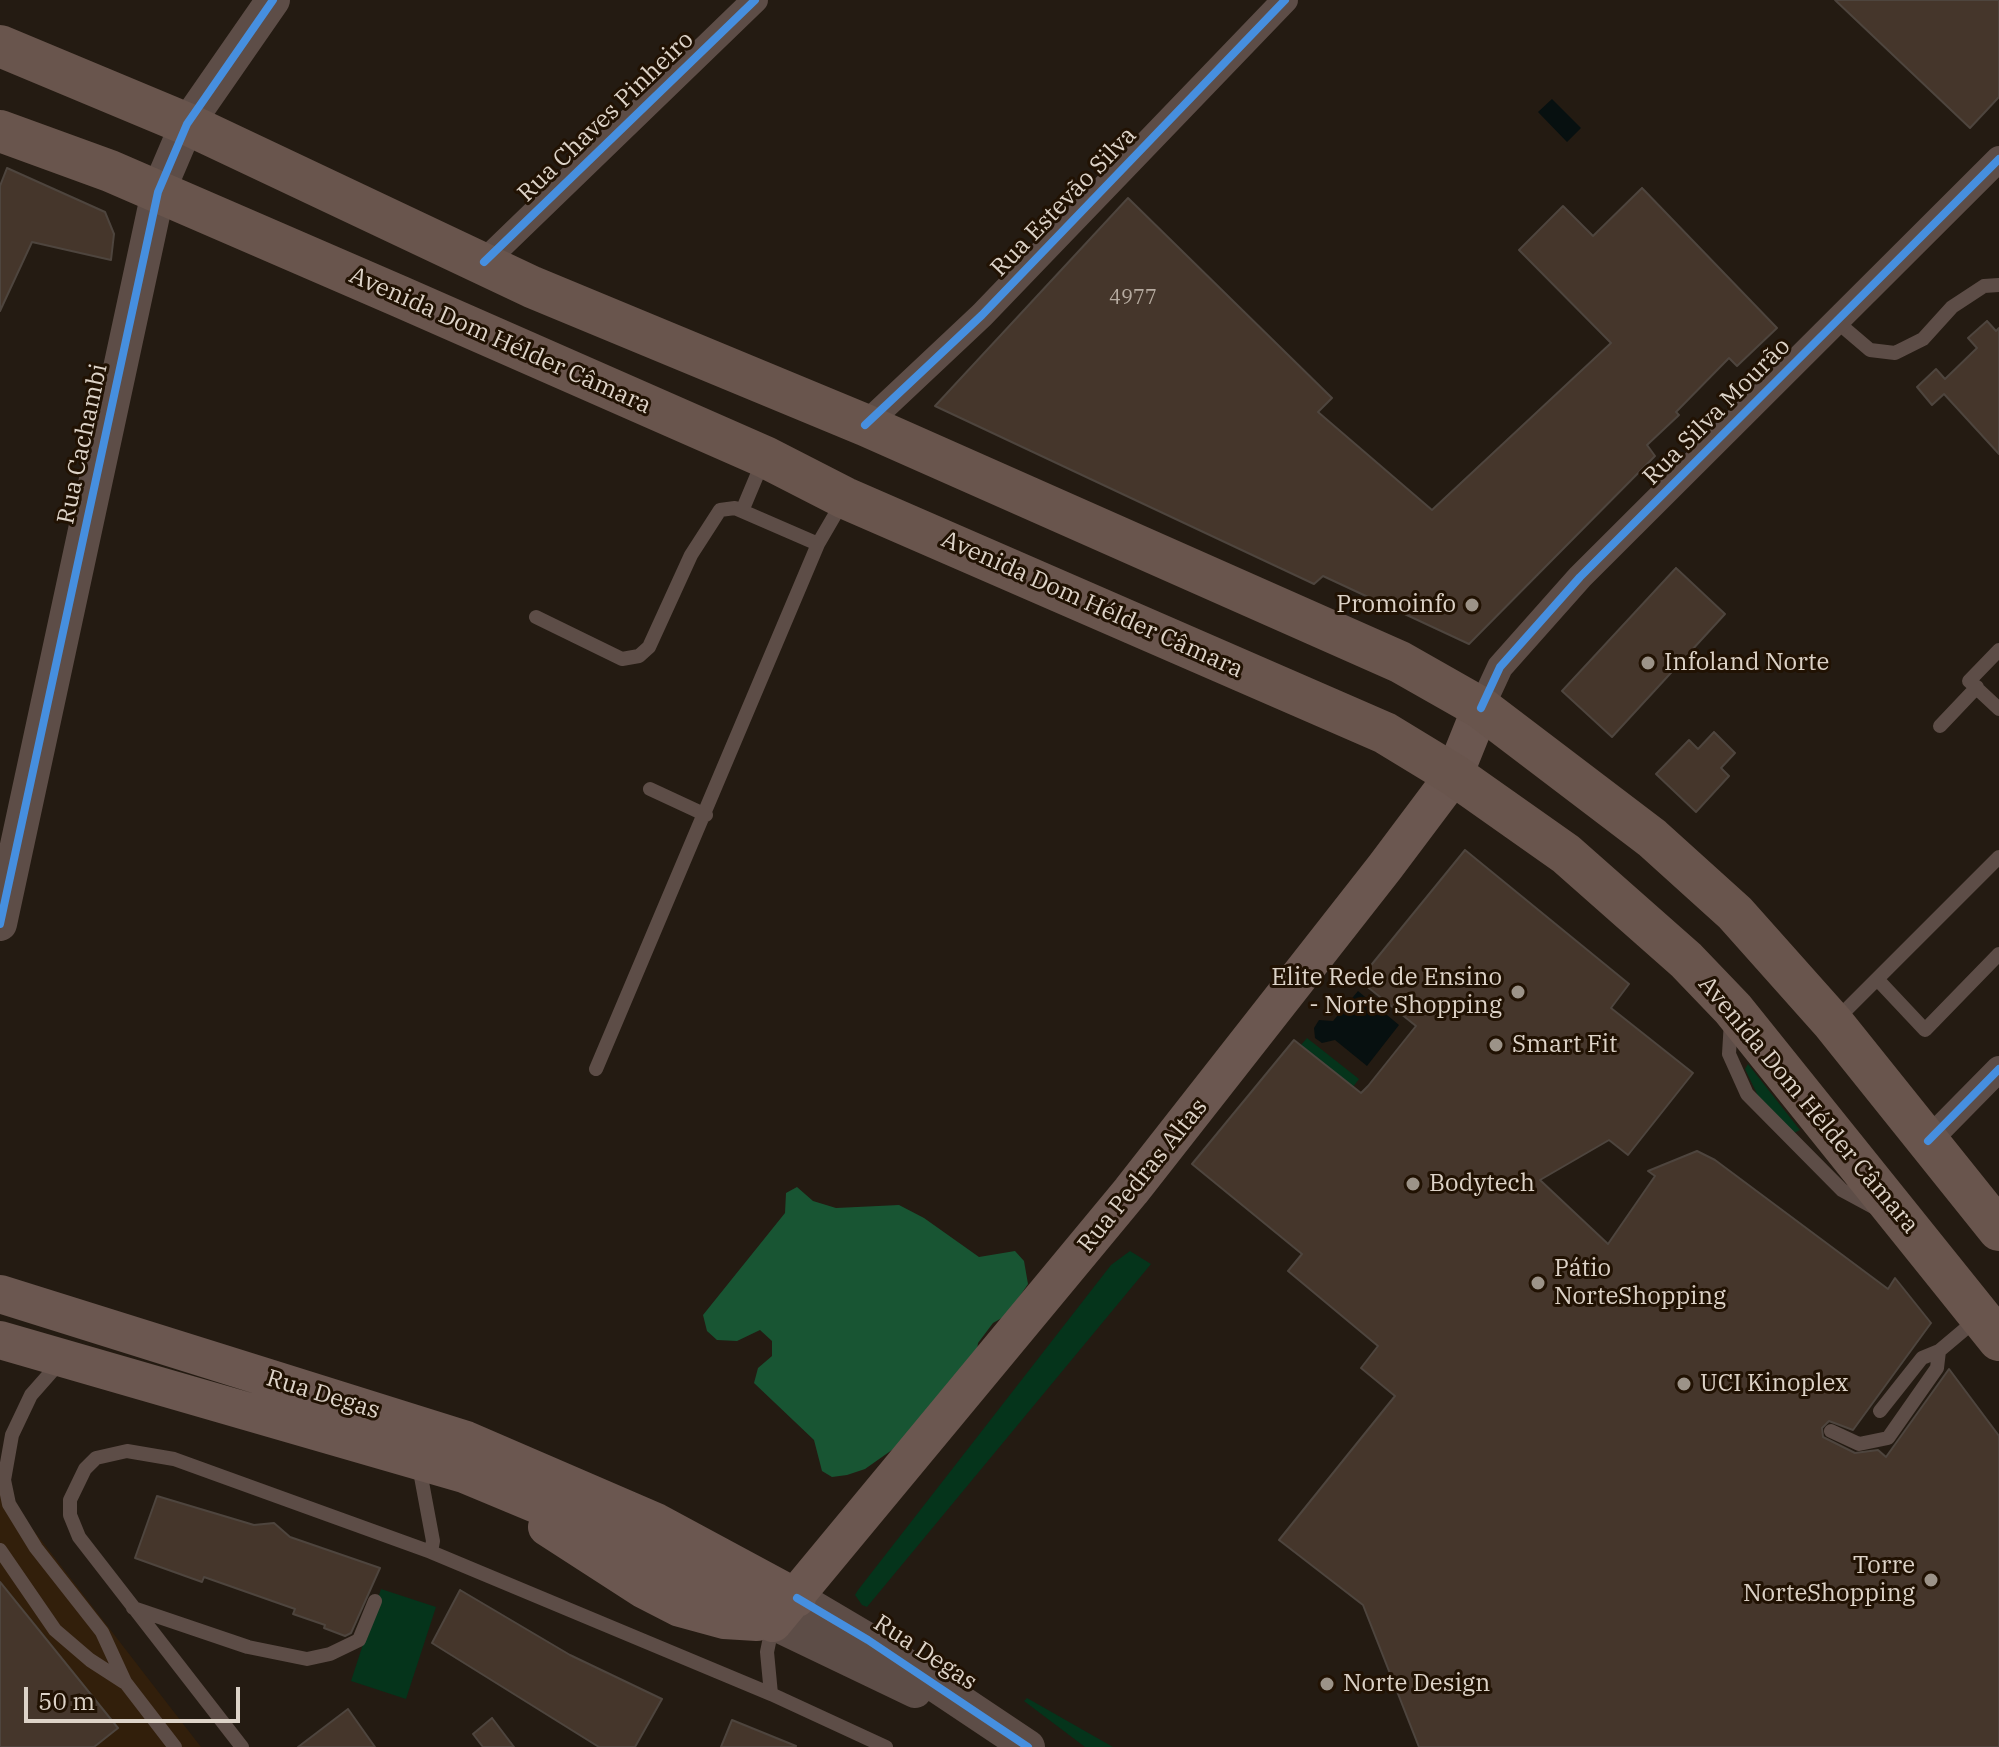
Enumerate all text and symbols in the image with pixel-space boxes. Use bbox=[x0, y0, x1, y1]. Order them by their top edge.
street label: Rua Chaves Pinheiro bbox=[512, 26, 700, 208]
street label: Rua Estevão Silva bbox=[985, 121, 1143, 283]
street label: Avenida Dom Hélder Câmara bbox=[345, 261, 655, 421]
house number: 4977 bbox=[1109, 286, 1157, 310]
street label: Rua Silva Mourão bbox=[1637, 332, 1797, 492]
street label: Rua Cachambi bbox=[52, 361, 114, 527]
street label: Avenida Dom Hélder Câmara bbox=[937, 525, 1247, 685]
place label: Promoinfo bbox=[1336, 591, 1456, 619]
marker: Promoinfo bbox=[1463, 596, 1481, 614]
place label: Infoland Norte bbox=[1664, 649, 1829, 677]
marker: Infoland Norte bbox=[1639, 654, 1657, 672]
place label: Elite Rede de Ensino - Norte Shopping bbox=[1271, 964, 1502, 1020]
street label: Avenida Dom Hélder Câmara bbox=[1692, 970, 1924, 1240]
marker: Elite Rede de Ensino - Norte Shopping bbox=[1509, 983, 1527, 1001]
place label: Smart Fit bbox=[1512, 1031, 1617, 1059]
marker: Smart Fit bbox=[1487, 1036, 1505, 1054]
street label: Rua Pedras Altas bbox=[1072, 1093, 1214, 1259]
place label: Bodytech bbox=[1429, 1170, 1535, 1198]
marker: Bodytech bbox=[1404, 1175, 1422, 1193]
place label: Pátio NorteShopping bbox=[1554, 1255, 1726, 1311]
marker: Pátio NorteShopping bbox=[1529, 1274, 1547, 1292]
street label: Rua Degas bbox=[263, 1364, 383, 1426]
place label: UCI Kinoplex bbox=[1700, 1370, 1848, 1398]
marker: UCI Kinoplex bbox=[1675, 1375, 1693, 1393]
place label: Torre NorteShopping bbox=[1743, 1552, 1915, 1608]
marker: Torre NorteShopping bbox=[1922, 1571, 1940, 1589]
street label: Rua Degas bbox=[868, 1609, 982, 1697]
place label: Norte Design bbox=[1343, 1670, 1490, 1698]
scale bar bbox=[28, 1671, 244, 1721]
marker: Norte Design bbox=[1318, 1675, 1336, 1693]
text: 50 m bbox=[38, 1685, 95, 1717]

